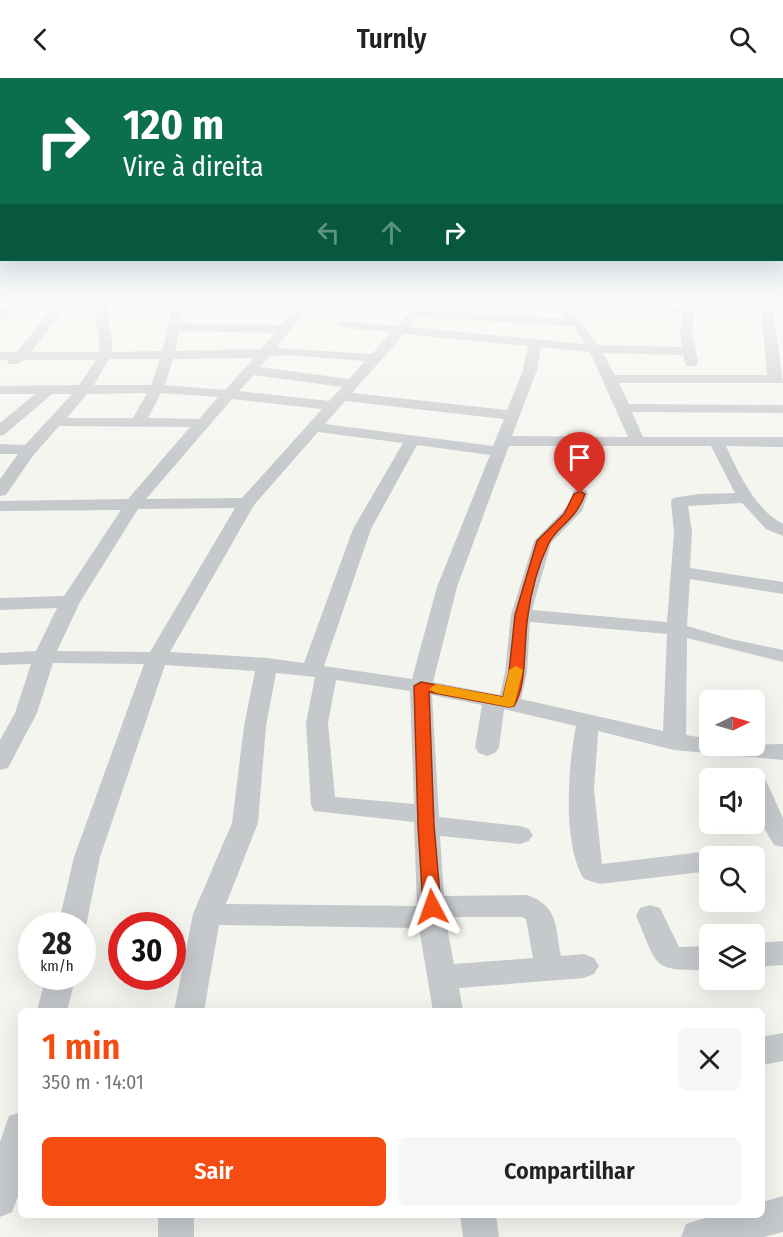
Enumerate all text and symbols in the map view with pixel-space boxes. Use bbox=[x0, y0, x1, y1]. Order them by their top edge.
icon: back bbox=[24, 23, 57, 56]
text: Turnly bbox=[357, 23, 426, 55]
icon: search bbox=[726, 23, 759, 56]
text: 120 m bbox=[123, 100, 224, 150]
icon: right bbox=[24, 102, 102, 180]
text: Vire à direita bbox=[123, 151, 263, 183]
icon: left bbox=[312, 216, 345, 249]
icon: ahead bbox=[375, 216, 408, 249]
icon: right bbox=[438, 216, 471, 249]
pin bbox=[554, 432, 605, 494]
icon: arrive bbox=[563, 441, 596, 474]
north arrow bbox=[699, 690, 765, 756]
map controls bbox=[699, 690, 765, 990]
button: sound bbox=[699, 768, 765, 834]
button: search bbox=[699, 846, 765, 912]
position arrow bbox=[400, 875, 464, 939]
speed limit sign: 30 bbox=[108, 912, 186, 990]
button: layers bbox=[699, 924, 765, 990]
text: 28 bbox=[42, 926, 72, 962]
text: km/h bbox=[40, 957, 74, 975]
text: 1 min bbox=[42, 1025, 120, 1069]
button: close bbox=[678, 1028, 741, 1091]
text: 350 m · 14:01 bbox=[42, 1070, 144, 1094]
button: Sair bbox=[42, 1137, 386, 1206]
button: Compartilhar bbox=[398, 1137, 741, 1206]

